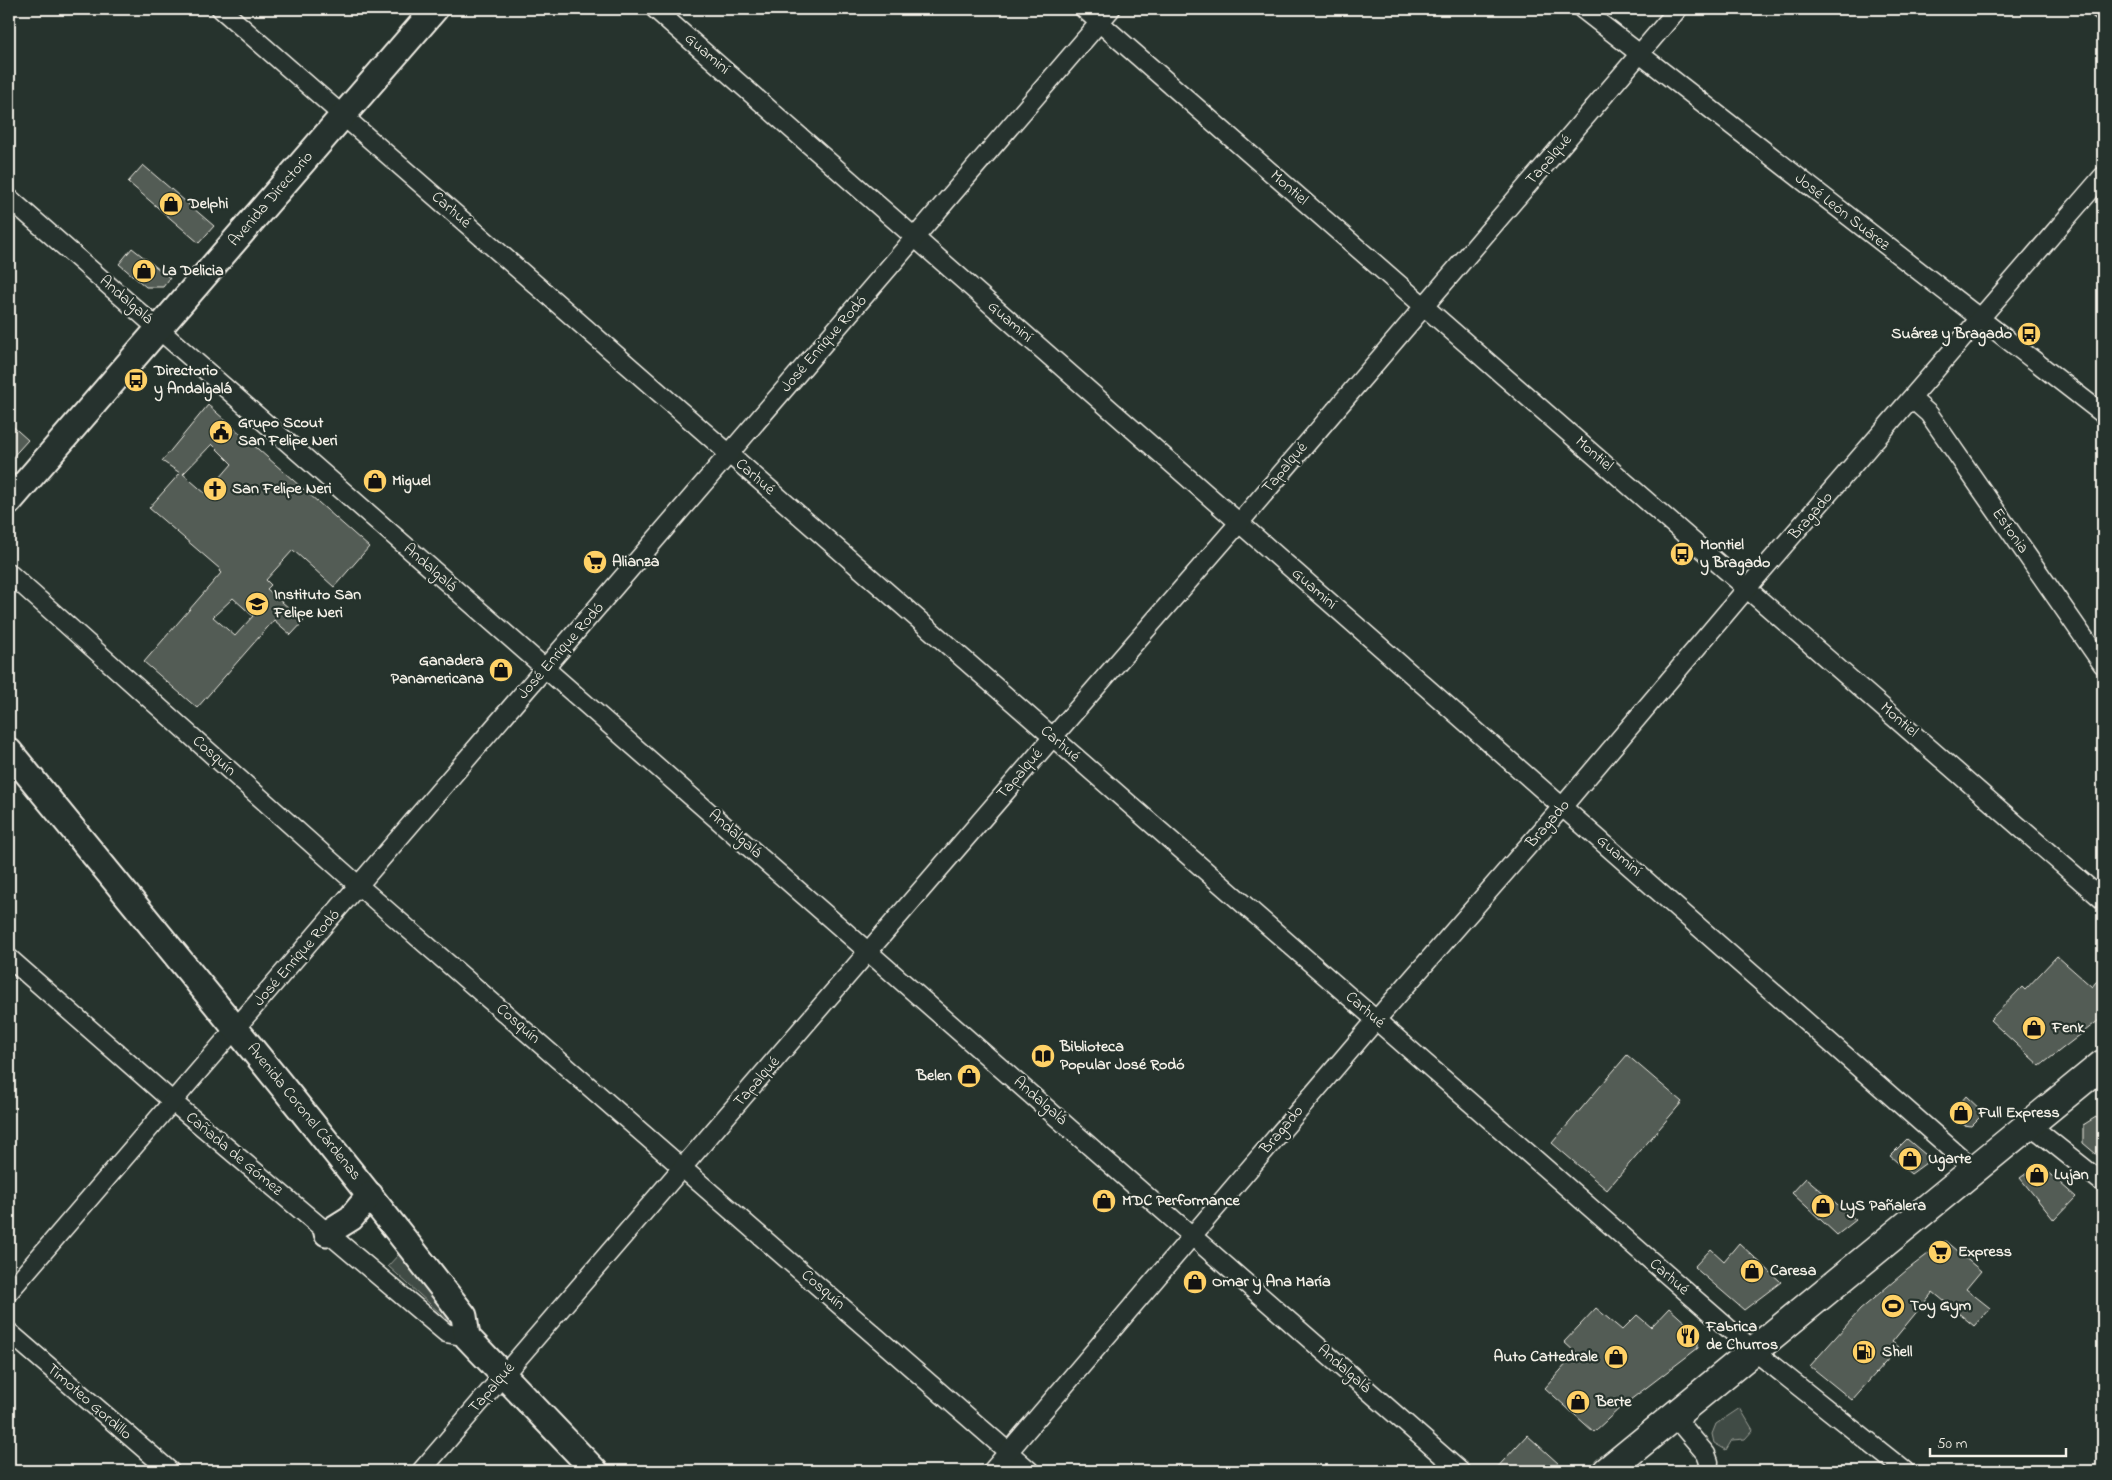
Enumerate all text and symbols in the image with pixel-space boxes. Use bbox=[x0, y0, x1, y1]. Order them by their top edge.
street label: Guaminí bbox=[679, 27, 735, 81]
street label: Tapalqué bbox=[1520, 129, 1579, 191]
street label: Avenida Directorio bbox=[223, 146, 319, 252]
street label: Montiel bbox=[1265, 164, 1314, 212]
street label: José León Suárez bbox=[1789, 167, 1895, 257]
street label: Carhué bbox=[426, 186, 477, 235]
shop icon: Delphi bbox=[158, 191, 184, 217]
place label: Delphi bbox=[187, 192, 228, 216]
shop icon: La Delicia bbox=[131, 258, 157, 284]
place label: La Delicia bbox=[162, 259, 224, 283]
street label: Andalgalá bbox=[94, 270, 158, 330]
street label: José Enrique Rodó bbox=[775, 290, 873, 398]
street label: Guaminí bbox=[982, 295, 1038, 349]
bus stop icon: Suárez y Bragado bbox=[2016, 321, 2042, 347]
place label: Suárez y Bragado bbox=[1891, 322, 2012, 347]
place label: Directorio y Andalgalá bbox=[153, 359, 232, 402]
bus stop icon: Directorio y Andalgalá bbox=[123, 367, 149, 393]
place label: Grupo Scout San Felipe Neri bbox=[238, 411, 338, 453]
public building icon: Grupo Scout San Felipe Neri bbox=[208, 419, 234, 445]
street label: Montiel bbox=[1570, 430, 1619, 478]
street label: Tapalqué bbox=[1256, 436, 1314, 499]
street label: Carhué bbox=[730, 453, 781, 502]
shop icon: Miguel bbox=[362, 468, 388, 494]
place label: Miguel bbox=[392, 469, 431, 494]
church icon: San Felipe Neri bbox=[202, 476, 228, 502]
place label: San Felipe Neri bbox=[232, 477, 332, 501]
street label: Bragado bbox=[1782, 486, 1839, 546]
street label: Estonia bbox=[1986, 503, 2034, 559]
place label: Montiel y Bragado bbox=[1700, 533, 1770, 576]
street label: Andalgalá bbox=[398, 538, 462, 598]
bus stop icon: Montiel y Bragado bbox=[1669, 541, 1695, 567]
supermarket icon: Alianza bbox=[582, 549, 608, 575]
place label: Alianza bbox=[612, 550, 660, 574]
street label: Guaminí bbox=[1286, 562, 1342, 616]
place label: Instituto San Felipe Neri bbox=[273, 583, 361, 625]
school or university icon: Instituto San Felipe Neri bbox=[244, 591, 270, 617]
street label: José Enrique Rodó bbox=[512, 597, 610, 705]
place label: Ganadera Panamericana bbox=[391, 649, 484, 691]
shop icon: Ganadera Panamericana bbox=[488, 657, 514, 683]
street label: Montiel bbox=[1875, 696, 1924, 744]
street label: Carhué bbox=[1035, 720, 1086, 769]
street label: Cosquín bbox=[187, 730, 241, 782]
street label: Tapalqué bbox=[991, 743, 1050, 805]
street label: Bragado bbox=[1519, 794, 1576, 854]
street label: Andalgalá bbox=[703, 804, 767, 864]
street label: Guaminí bbox=[1591, 829, 1647, 883]
street label: José Enrique Rodó bbox=[248, 904, 346, 1012]
street label: Carhué bbox=[1340, 986, 1391, 1035]
street label: Cosquín bbox=[491, 998, 545, 1050]
shop icon: Fenk bbox=[2021, 1015, 2047, 1041]
place label: Fenk bbox=[2051, 1016, 2085, 1040]
place label: Biblioteca Popular José Rodó bbox=[1059, 1035, 1185, 1077]
street label: Avenida Coronel Cárdenas bbox=[241, 1038, 367, 1186]
library icon: Biblioteca Popular José Rodó bbox=[1030, 1043, 1056, 1069]
street label: Tapalqué bbox=[728, 1051, 787, 1113]
shop icon: Belen bbox=[956, 1063, 982, 1089]
place label: Belen bbox=[915, 1064, 952, 1088]
street label: Andalgalá bbox=[1008, 1071, 1072, 1131]
street label: Bragado bbox=[1254, 1100, 1310, 1161]
shop icon: Full Express bbox=[1948, 1100, 1974, 1126]
place label: Full Express bbox=[1977, 1101, 2060, 1125]
street label: Cañada de Gómez bbox=[180, 1106, 288, 1202]
shop icon: Ugarte bbox=[1897, 1146, 1923, 1172]
place label: Ugarte bbox=[1928, 1147, 1972, 1172]
shop icon: Lujan bbox=[2024, 1162, 2050, 1188]
place label: Lujan bbox=[2054, 1163, 2089, 1187]
shop icon: MDC Performance bbox=[1091, 1188, 1117, 1214]
place label: MDC Performance bbox=[1122, 1189, 1240, 1213]
shop icon: LyS Pañalera bbox=[1810, 1193, 1836, 1219]
place label: LyS Pañalera bbox=[1840, 1194, 1926, 1219]
supermarket icon: Express bbox=[1927, 1239, 1953, 1265]
place label: Express bbox=[1958, 1240, 2012, 1264]
street label: Carhué bbox=[1644, 1253, 1695, 1302]
shop icon: Caresa bbox=[1739, 1258, 1765, 1284]
place label: Caresa bbox=[1770, 1259, 1817, 1283]
street label: Cosquín bbox=[796, 1264, 850, 1316]
shop icon: Omar y Ana María bbox=[1182, 1269, 1208, 1295]
place label: Omar y Ana María bbox=[1212, 1270, 1331, 1295]
sports icon: Toy Gym bbox=[1880, 1293, 1906, 1319]
place label: Toy Gym bbox=[1910, 1294, 1972, 1319]
place label: Fabrica de Churros bbox=[1705, 1315, 1778, 1357]
restaurant icon: Fabrica de Churros bbox=[1675, 1323, 1701, 1349]
street label: Andalgalá bbox=[1312, 1339, 1376, 1399]
fuel station icon: Shell bbox=[1851, 1339, 1877, 1365]
place label: Shell bbox=[1882, 1340, 1913, 1364]
shop icon: Auto Cattedrale bbox=[1603, 1344, 1629, 1370]
place label: Auto Cattedrale bbox=[1494, 1345, 1599, 1369]
street label: Tapalqué bbox=[463, 1357, 522, 1419]
street label: Timoteo Gordillo bbox=[41, 1358, 137, 1446]
shop icon: Berte bbox=[1565, 1389, 1591, 1415]
place label: Berte bbox=[1595, 1390, 1632, 1414]
scale bar bbox=[1930, 1425, 2066, 1457]
text: 50 m bbox=[1937, 1433, 1968, 1455]

